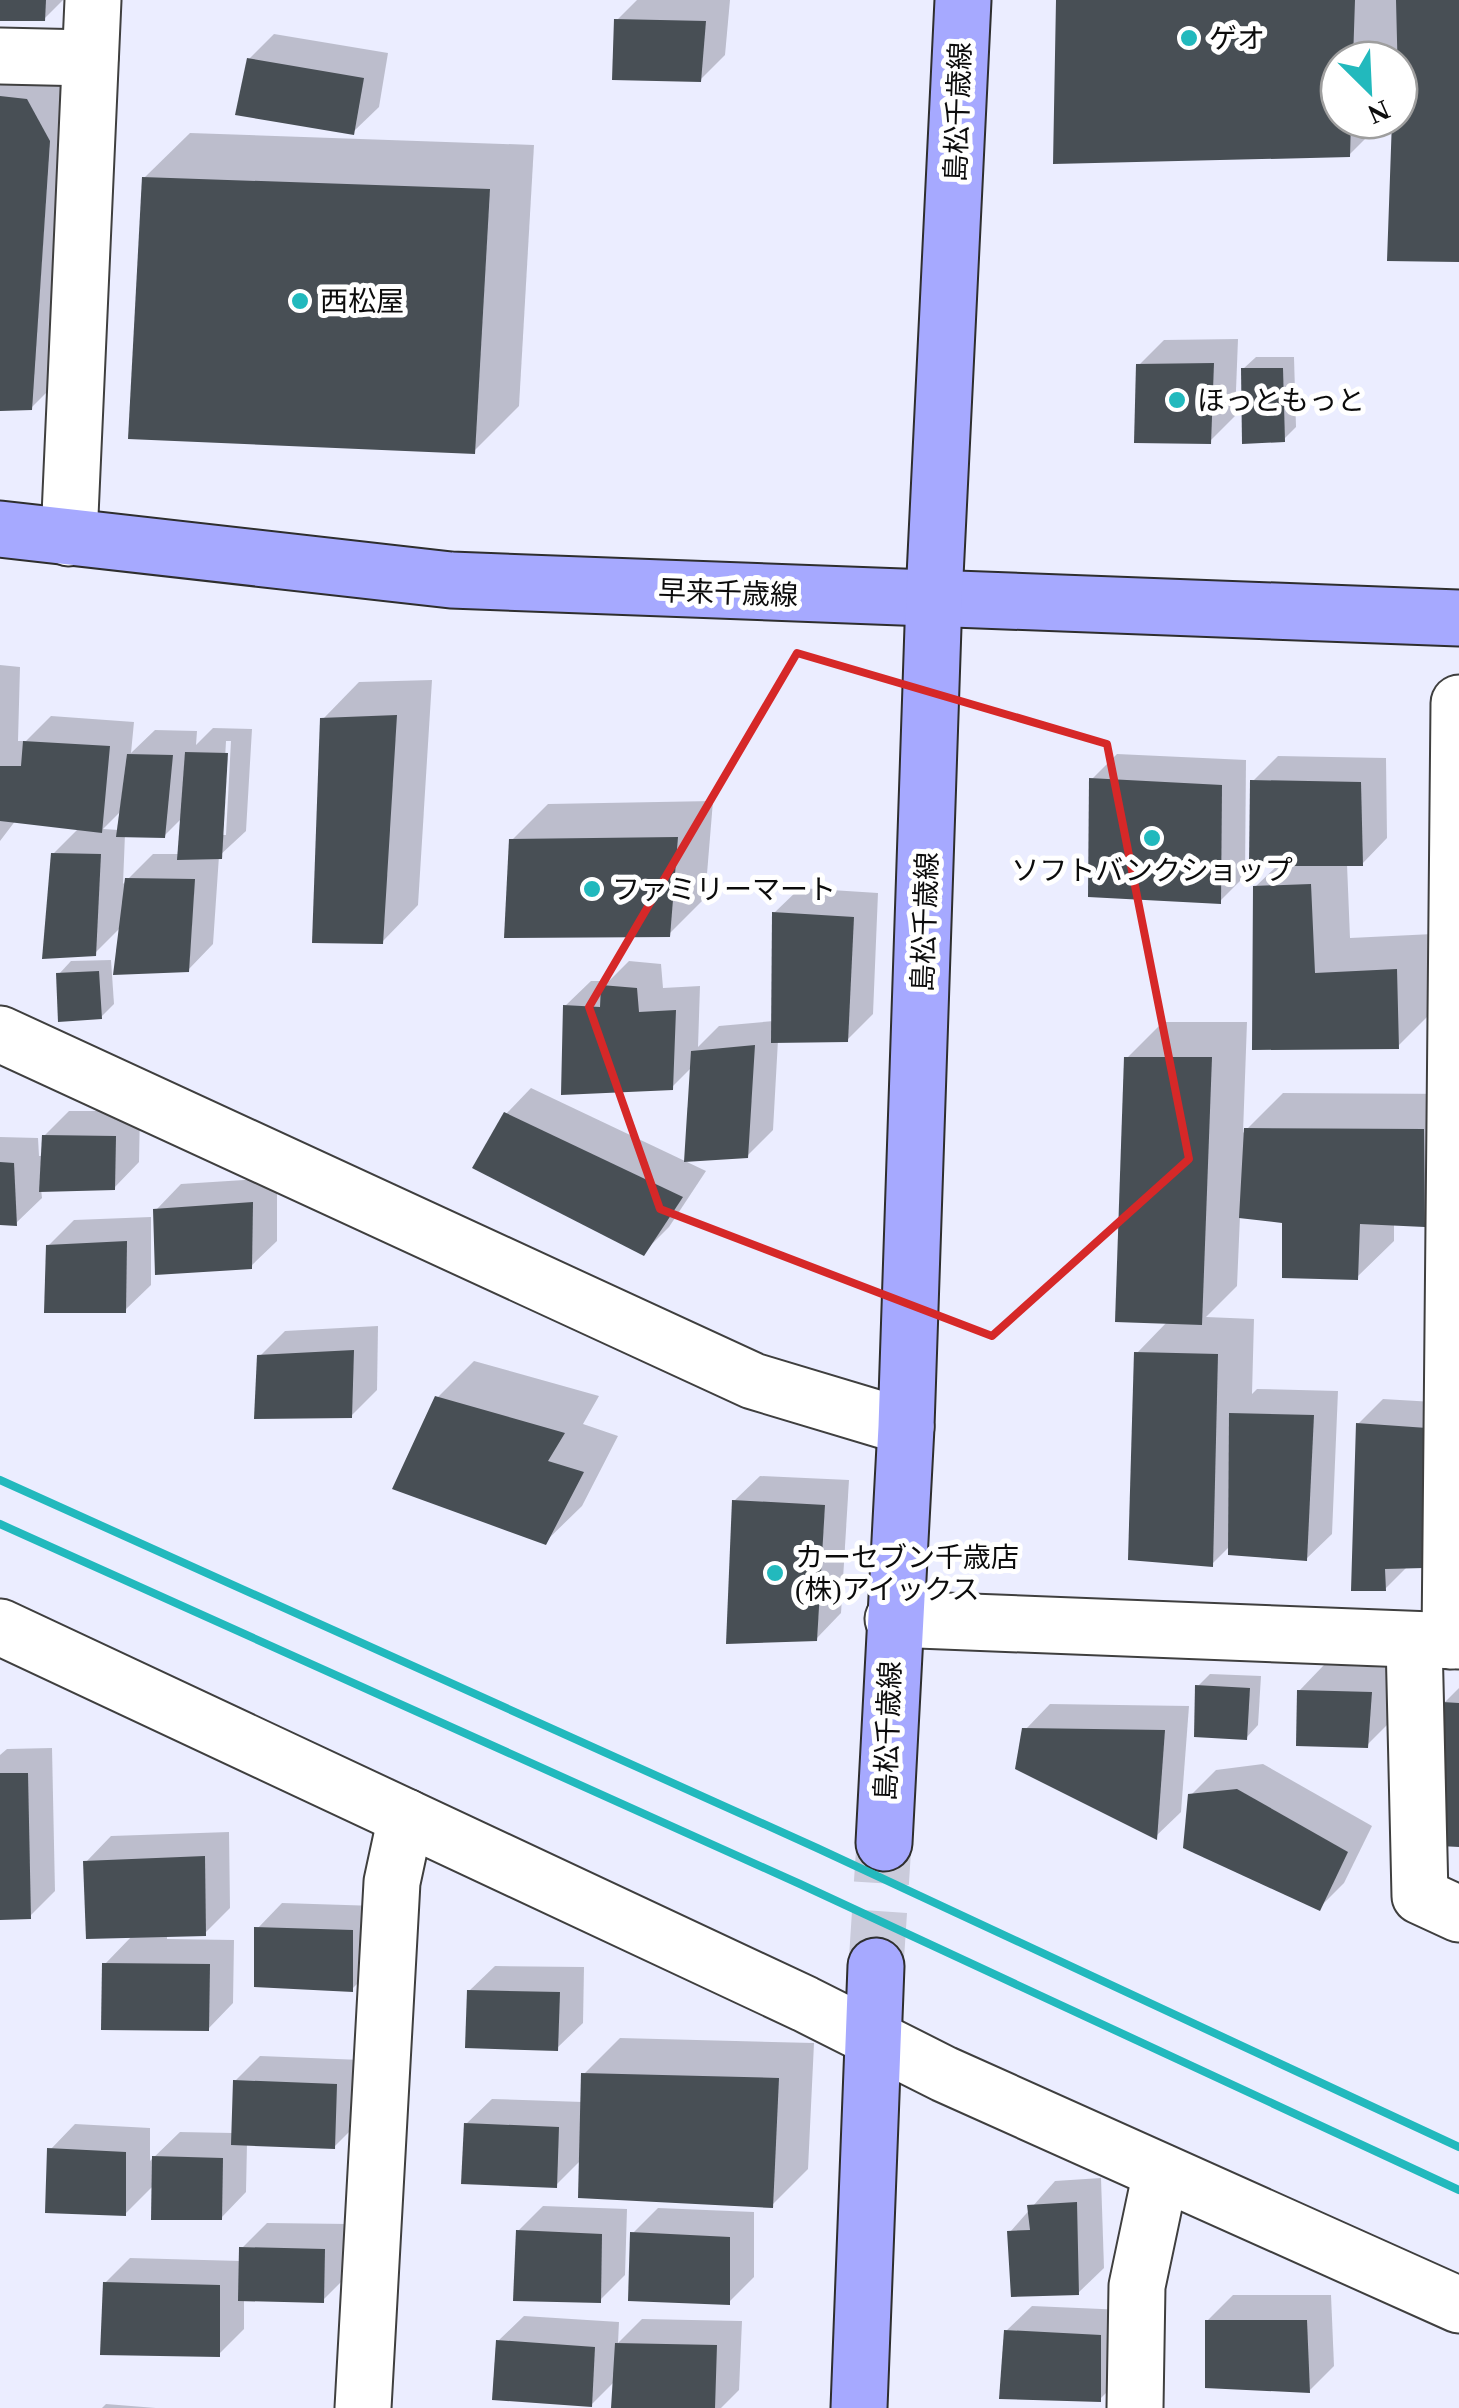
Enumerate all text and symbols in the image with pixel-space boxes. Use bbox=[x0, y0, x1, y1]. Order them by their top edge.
place label: ゲオ bbox=[1209, 23, 1265, 54]
marker: ゲオ bbox=[1178, 27, 1200, 49]
north arrow bbox=[1319, 40, 1419, 140]
street label: 島松千歳線 bbox=[940, 41, 976, 183]
text: N bbox=[1363, 94, 1395, 131]
place label: 西松屋 bbox=[320, 286, 404, 317]
marker: 西松屋 bbox=[289, 290, 311, 312]
place label: ほっともっと bbox=[1197, 385, 1365, 416]
marker: ほっともっと bbox=[1166, 389, 1188, 411]
street label: 早来千歳線 bbox=[657, 575, 799, 611]
marker: ソフトバンクショップ bbox=[1141, 827, 1163, 849]
street label: 島松千歳線 bbox=[907, 851, 943, 993]
place label: ソフトバンクショップ bbox=[1011, 855, 1293, 886]
place label: ファミリーマート bbox=[612, 874, 836, 905]
marker: ファミリーマート bbox=[581, 878, 603, 900]
place label: カーセブン千歳店 (株)アイックス bbox=[795, 1542, 1019, 1605]
marker: カーセブン千歳店 (株)アイックス bbox=[764, 1562, 786, 1584]
street label: 島松千歳線 bbox=[870, 1660, 906, 1802]

